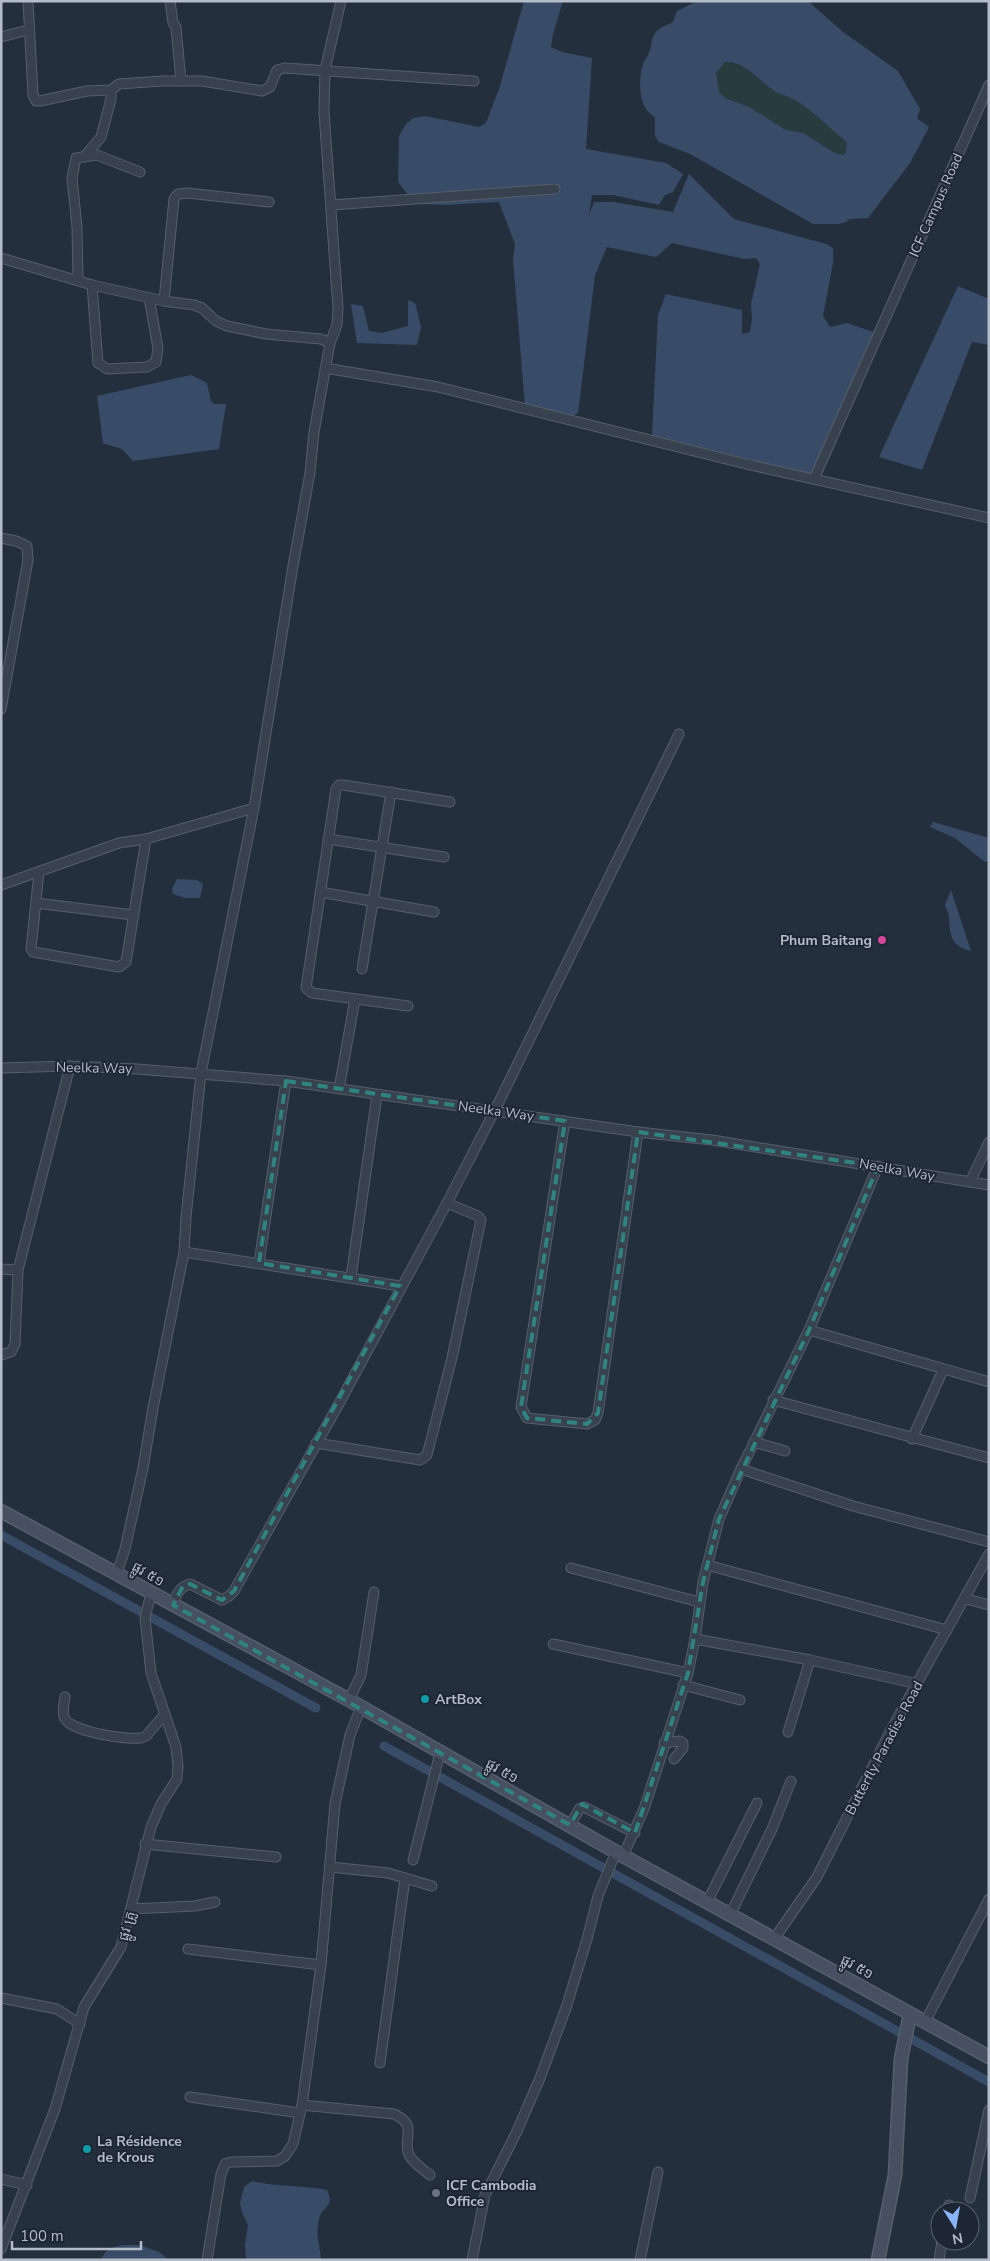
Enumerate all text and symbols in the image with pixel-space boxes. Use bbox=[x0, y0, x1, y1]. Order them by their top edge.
street label: ICF Campus Road bbox=[905, 150, 967, 260]
place label: Phum Baitang bbox=[780, 931, 872, 950]
marker: Phum Baitang bbox=[876, 934, 888, 946]
street label: Neelka Way bbox=[56, 1058, 133, 1078]
street label: Neelka Way bbox=[457, 1096, 536, 1126]
street label: Neelka Way bbox=[858, 1154, 937, 1186]
street label: ផ្លូវ ៥១ bbox=[127, 1557, 168, 1593]
street label: Butterfly Paradise Road bbox=[841, 1678, 927, 1818]
place label: ArtBox bbox=[435, 1690, 482, 1709]
marker: ArtBox bbox=[419, 1693, 431, 1705]
street label: ផ្លូវ ៥១ bbox=[481, 1754, 522, 1790]
street label: ផ្លូវ គ្រូ bbox=[114, 1909, 142, 1943]
street label: ផ្លូវ ៥១ bbox=[836, 1950, 877, 1986]
place label: La Résidence de Krous bbox=[97, 2132, 182, 2167]
marker: La Résidence de Krous bbox=[81, 2143, 93, 2155]
place label: ICF Cambodia Office bbox=[446, 2176, 536, 2211]
marker: ICF Cambodia Office bbox=[430, 2187, 442, 2199]
north arrow bbox=[930, 2201, 980, 2251]
scale bar bbox=[12, 2218, 141, 2250]
text: 100 m bbox=[20, 2226, 64, 2246]
text: N bbox=[950, 2228, 964, 2249]

